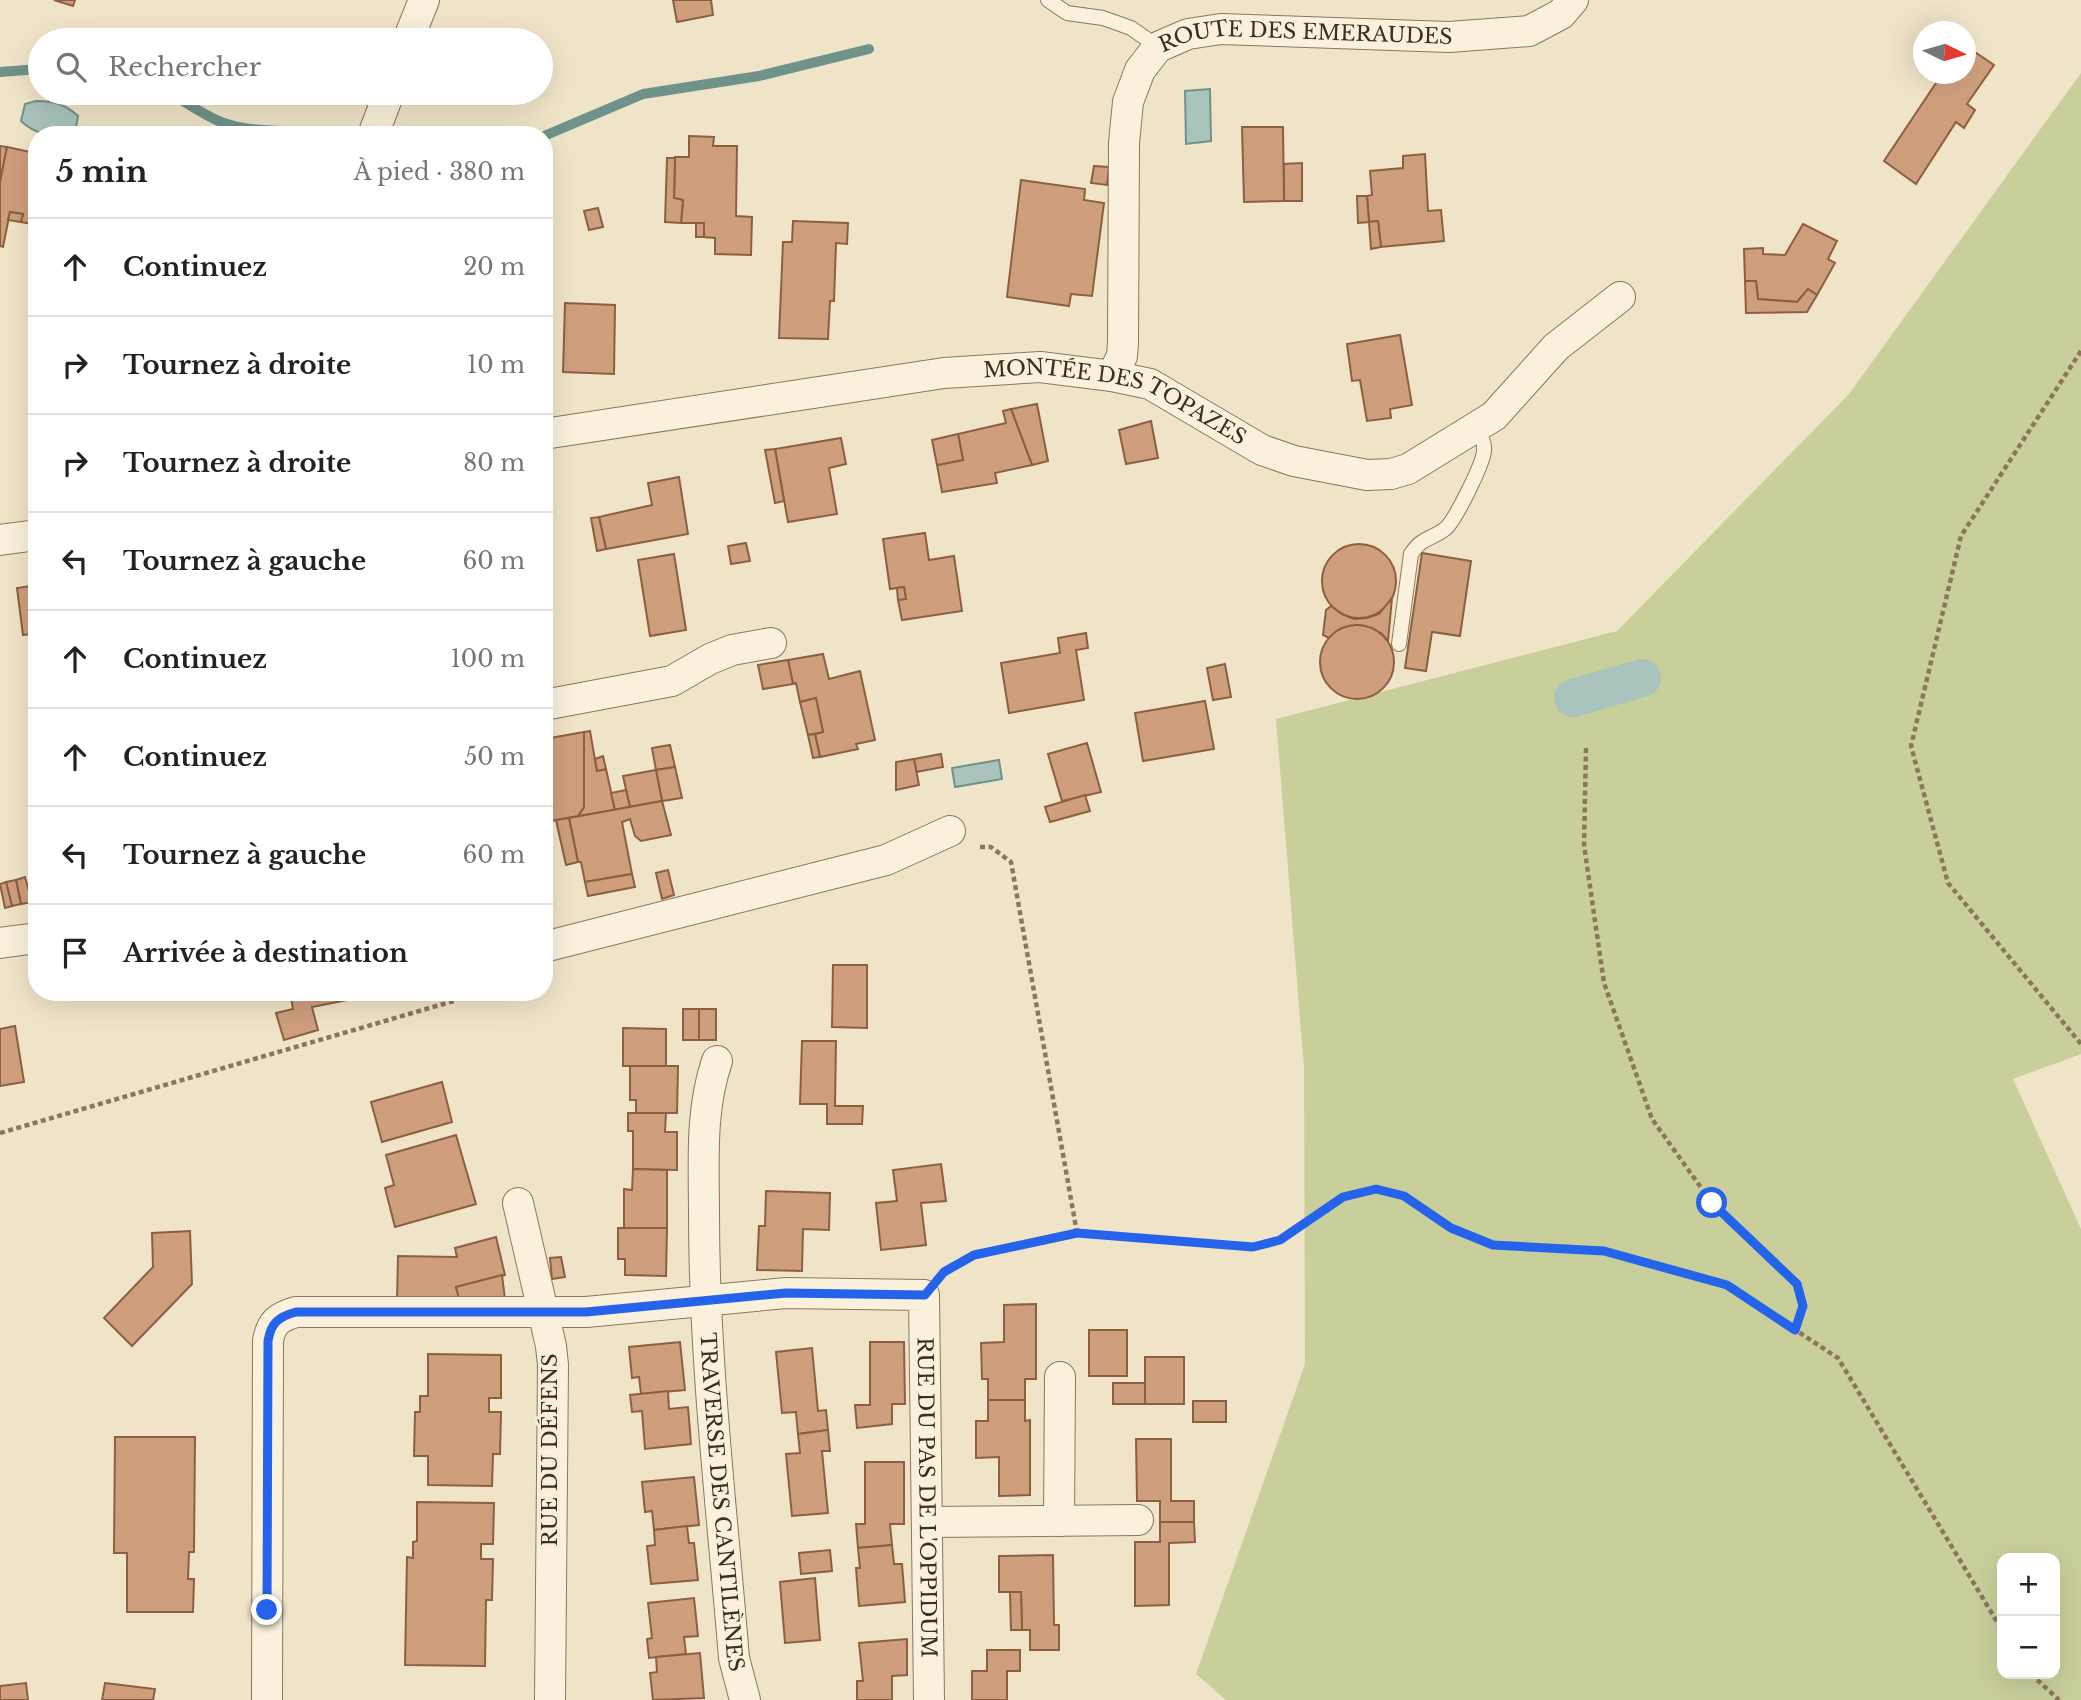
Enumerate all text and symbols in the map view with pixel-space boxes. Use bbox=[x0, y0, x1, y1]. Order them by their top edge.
street label: ROUTE DES EMERAUDES bbox=[1155, 15, 1453, 58]
north arrow bbox=[1913, 21, 1976, 84]
search box bbox=[28, 28, 553, 105]
icon: search bbox=[52, 48, 90, 86]
text: Rechercher bbox=[108, 51, 261, 83]
text: 5 min bbox=[56, 153, 148, 190]
text: À pied · 380 m bbox=[354, 158, 525, 186]
icon: ahead bbox=[56, 248, 94, 286]
text: Continuez bbox=[123, 251, 267, 283]
text: 20 m bbox=[463, 253, 525, 281]
icon: right bbox=[56, 346, 94, 384]
text: Tournez à droite bbox=[123, 349, 351, 381]
text: 10 m bbox=[467, 351, 525, 379]
street label: MONTÉE DES TOPAZES bbox=[983, 354, 1251, 451]
icon: right bbox=[56, 444, 94, 482]
text: Tournez à droite bbox=[123, 447, 351, 479]
text: 80 m bbox=[463, 449, 525, 477]
icon: left bbox=[56, 542, 94, 580]
text: Tournez à gauche bbox=[123, 545, 366, 577]
text: 60 m bbox=[463, 547, 525, 575]
icon: ahead bbox=[56, 640, 94, 678]
text: Continuez bbox=[123, 643, 267, 675]
text: 100 m bbox=[451, 645, 525, 673]
icon: ahead bbox=[56, 738, 94, 776]
text: Continuez bbox=[123, 741, 267, 773]
text: 50 m bbox=[464, 743, 525, 771]
icon: left bbox=[56, 836, 94, 874]
text: Tournez à gauche bbox=[123, 839, 366, 871]
text: 60 m bbox=[463, 841, 525, 869]
icon: arrive bbox=[56, 934, 94, 972]
text: Arrivée à destination bbox=[123, 937, 408, 969]
route start bbox=[1696, 1187, 1727, 1218]
street label: TRAVERSE DES CANTILÈNES bbox=[694, 1332, 750, 1674]
street label: RUE DU PAS DE L'OPPIDUM bbox=[912, 1337, 941, 1658]
street label: RUE DU DÉFENS bbox=[537, 1353, 563, 1547]
map controls bbox=[1997, 1553, 2060, 1679]
button: + bbox=[1997, 1553, 2060, 1616]
route end bbox=[251, 1594, 282, 1625]
button: − bbox=[1997, 1616, 2060, 1679]

